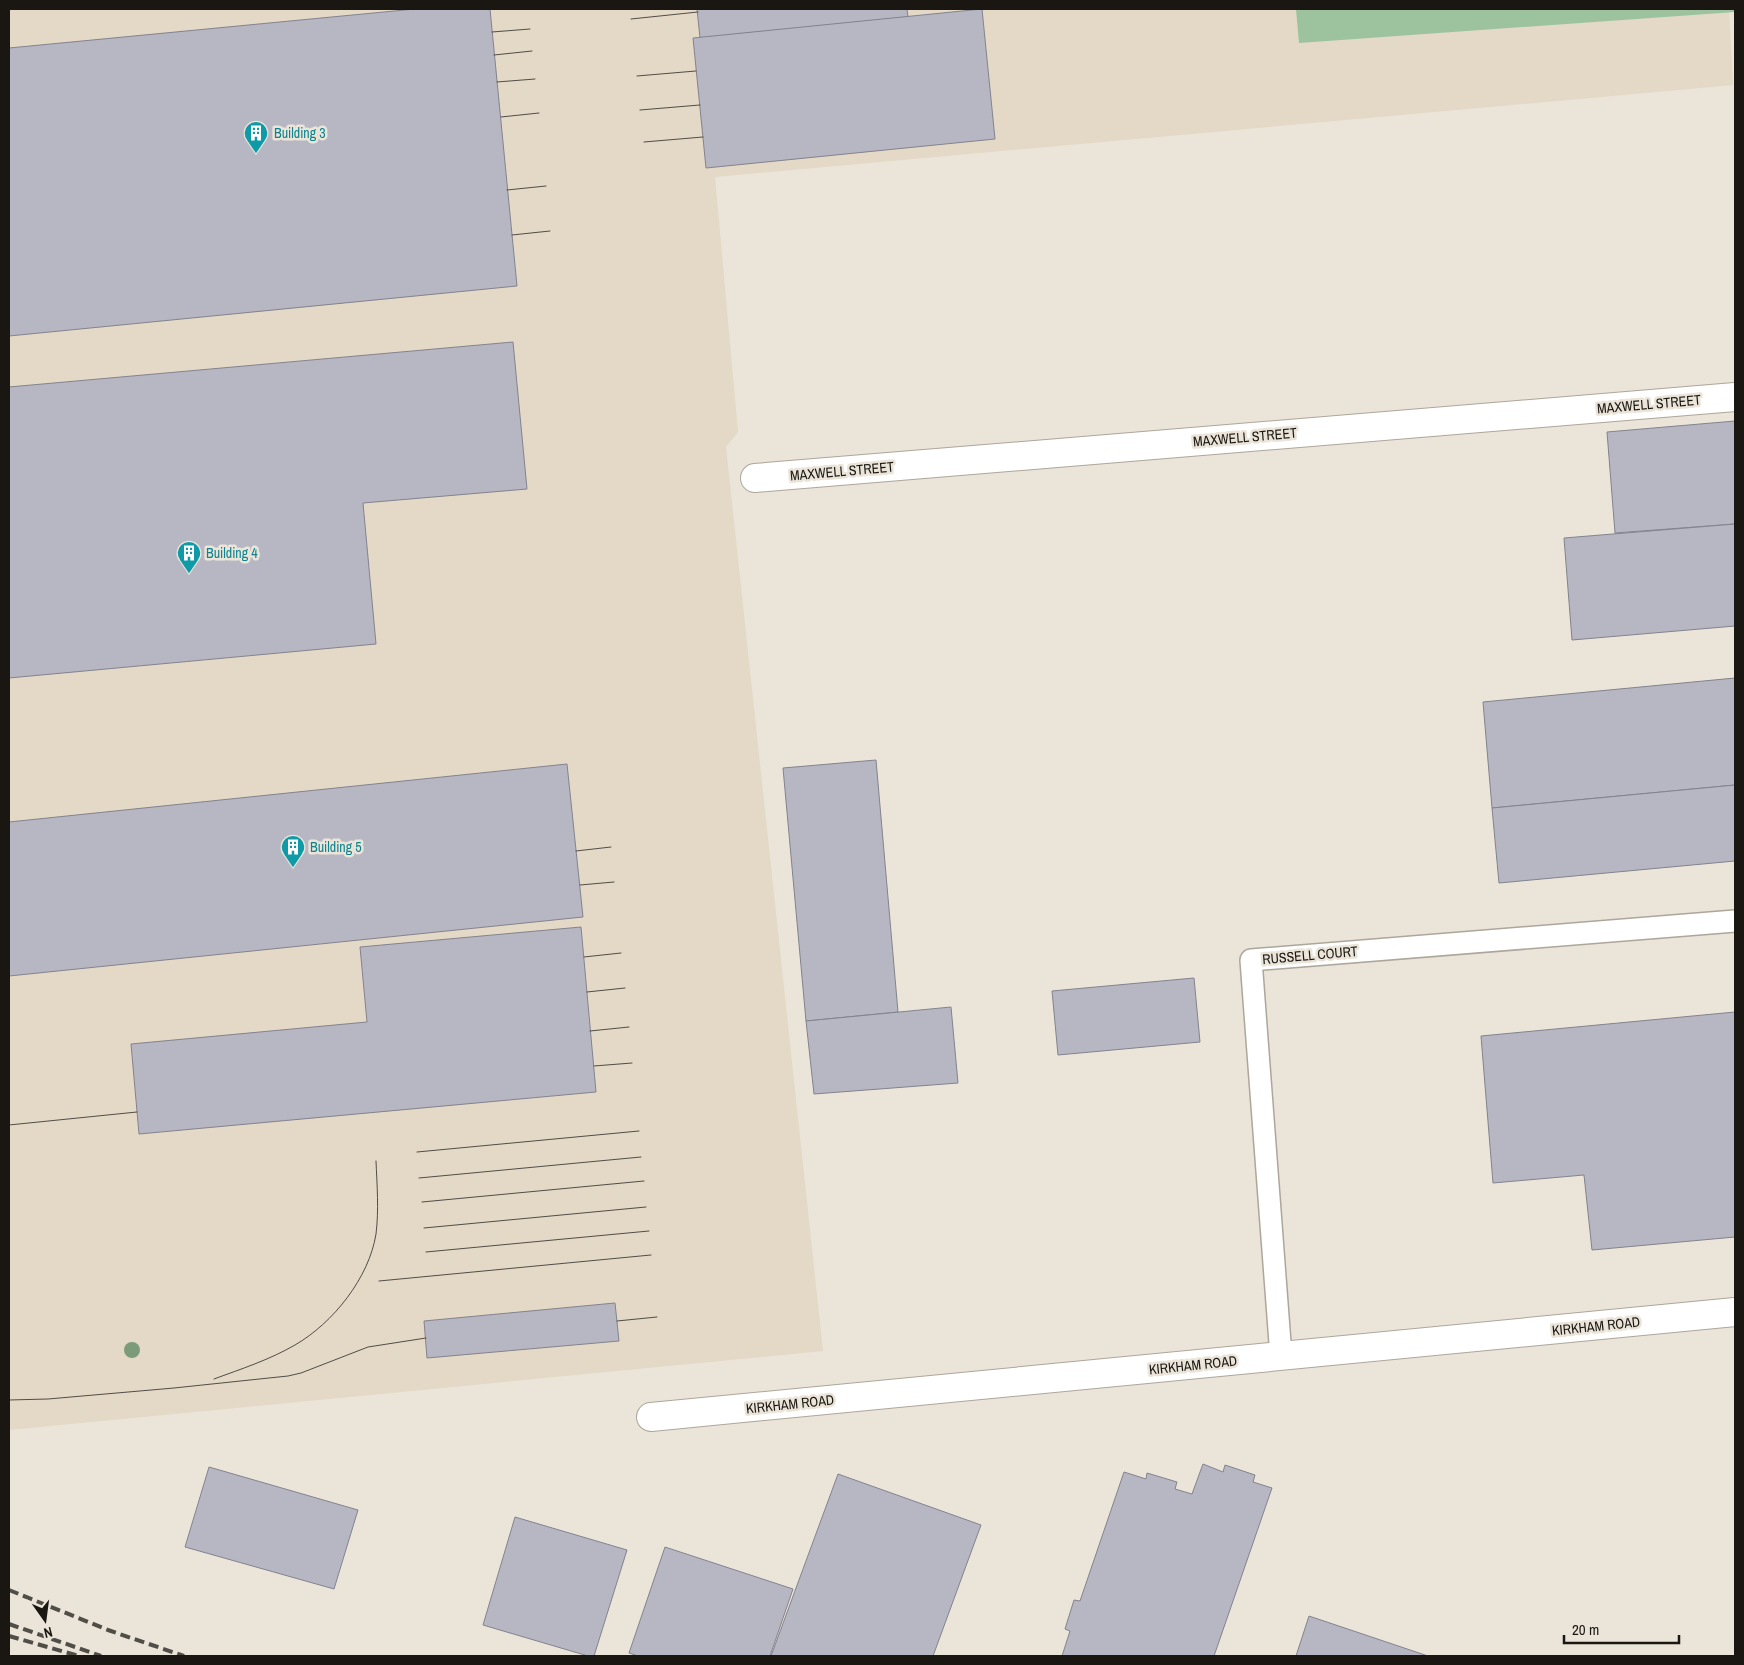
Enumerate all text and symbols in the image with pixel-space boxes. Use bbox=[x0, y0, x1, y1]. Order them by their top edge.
building icon: Building 3 bbox=[243, 120, 269, 154]
place label: Building 3 bbox=[274, 124, 326, 142]
street label: MAXWELL STREET bbox=[1596, 390, 1702, 418]
street label: MAXWELL STREET bbox=[1192, 423, 1298, 451]
street label: MAXWELL STREET bbox=[789, 457, 895, 485]
building icon: Building 4 bbox=[176, 540, 202, 574]
place label: Building 4 bbox=[206, 544, 258, 562]
building icon: Building 5 bbox=[280, 834, 306, 868]
place label: Building 5 bbox=[310, 838, 362, 856]
street label: RUSSELL COURT bbox=[1262, 942, 1358, 968]
street label: KIRKHAM ROAD bbox=[1551, 1312, 1641, 1340]
street label: KIRKHAM ROAD bbox=[1148, 1351, 1238, 1379]
street label: KIRKHAM ROAD bbox=[745, 1390, 835, 1418]
north arrow bbox=[20, 1595, 70, 1645]
scale bar bbox=[1564, 1612, 1679, 1644]
text: 20 m bbox=[1572, 1619, 1599, 1640]
text: N bbox=[42, 1623, 54, 1642]

